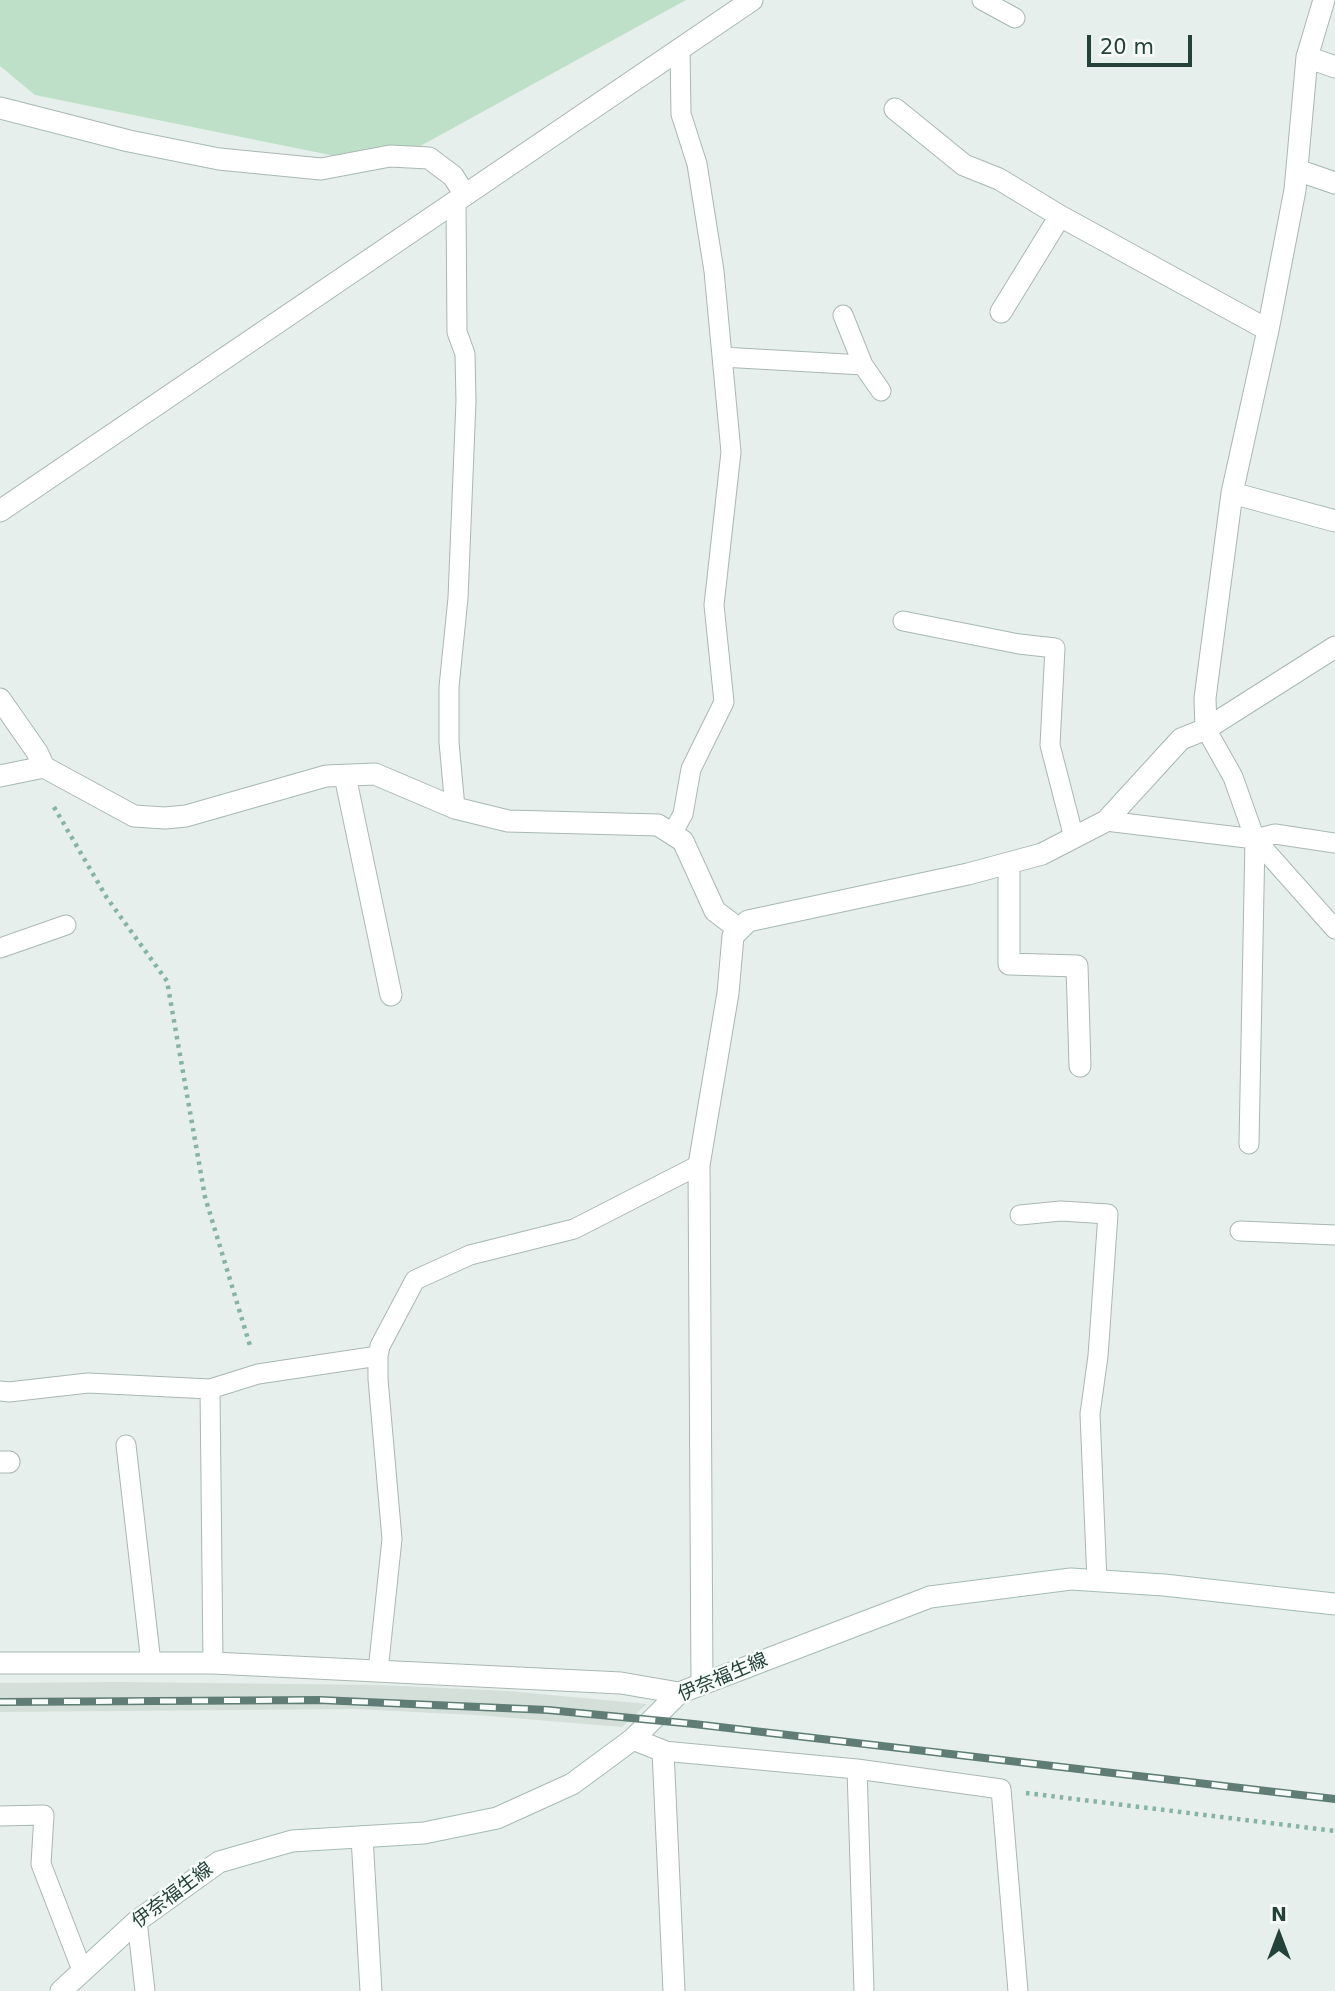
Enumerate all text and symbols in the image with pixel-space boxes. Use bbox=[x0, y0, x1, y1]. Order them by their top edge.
scale bar bbox=[1090, 21, 1195, 65]
text: 20 m bbox=[1100, 35, 1154, 59]
street label: 伊奈福生線 bbox=[675, 1649, 771, 1707]
street label: 伊奈福生線 bbox=[128, 1858, 218, 1934]
north arrow bbox=[1244, 1900, 1314, 1970]
text: N bbox=[1271, 1903, 1287, 1925]

